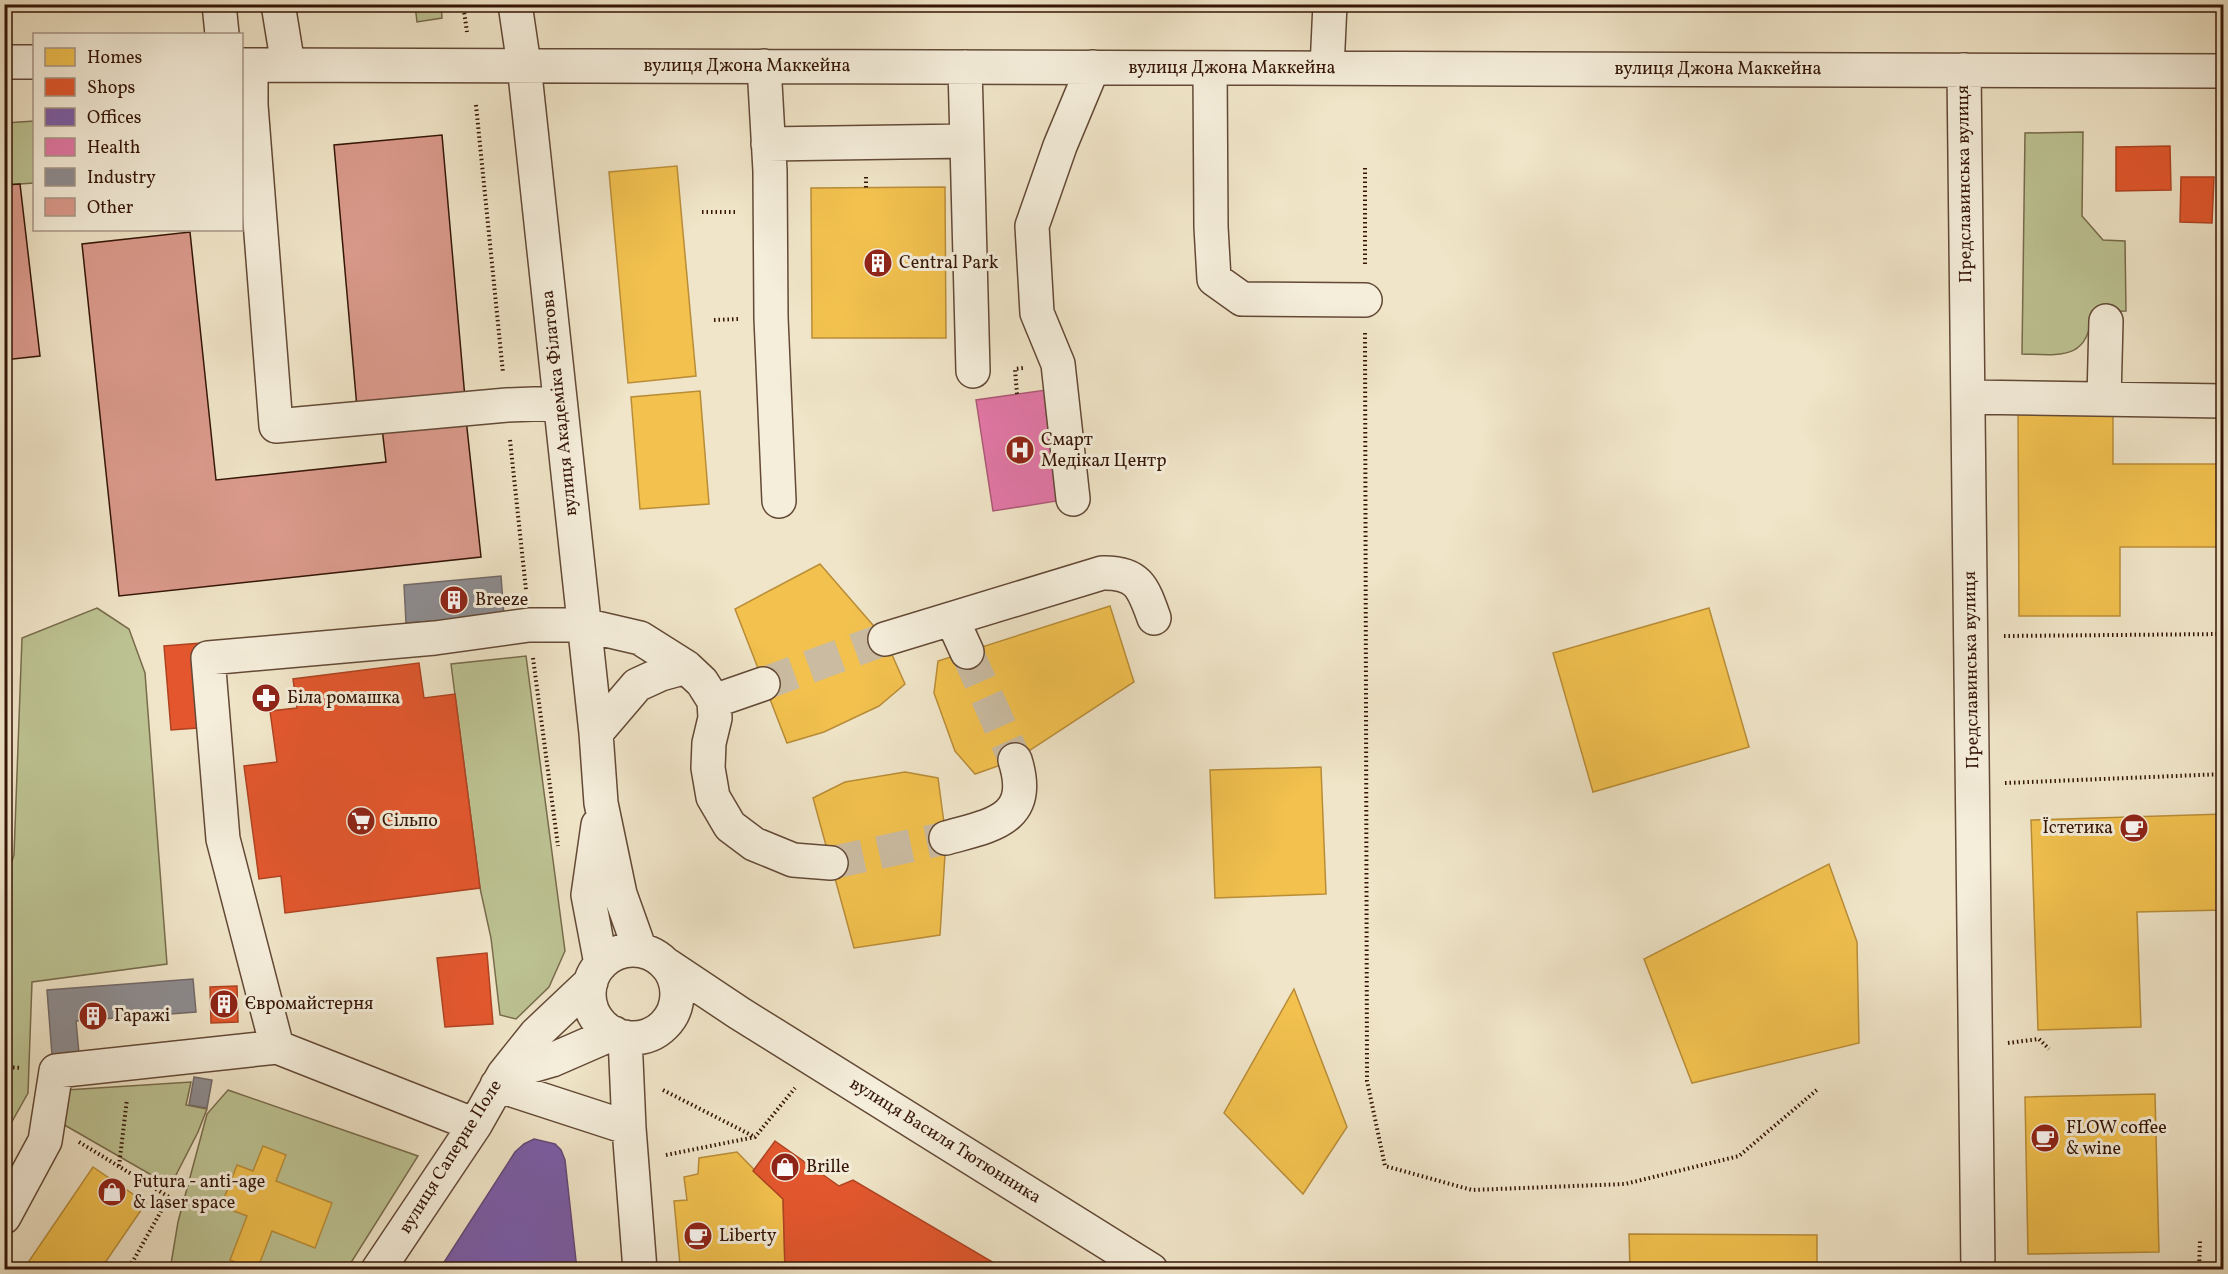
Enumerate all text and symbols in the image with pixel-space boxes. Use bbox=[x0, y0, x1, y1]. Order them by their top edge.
legend bbox=[33, 33, 243, 231]
text: Homes bbox=[87, 46, 142, 71]
street label: вулиця Джона Маккейна bbox=[644, 54, 850, 79]
street label: вулиця Джона Маккейна bbox=[1129, 56, 1335, 81]
street label: вулиця Джона Маккейна bbox=[1615, 57, 1821, 82]
text: Shops bbox=[87, 76, 135, 101]
street label: Предславинська вулиця bbox=[1951, 85, 1979, 283]
text: Offices bbox=[87, 106, 142, 131]
text: Health bbox=[87, 136, 141, 161]
text: Industry bbox=[87, 166, 156, 191]
text: Other bbox=[87, 196, 134, 221]
building icon: Central Park bbox=[862, 247, 894, 279]
place label: Central Park bbox=[899, 251, 999, 276]
street label: вулиця Академіка Філатова bbox=[536, 289, 584, 517]
place label: Смарт Медікал Центр bbox=[1041, 428, 1166, 474]
hospital icon: Смарт Медікал Центр bbox=[1004, 434, 1036, 466]
street label: Предславинська вулиця bbox=[1958, 571, 1986, 769]
building icon: Breeze bbox=[438, 584, 470, 616]
place label: Breeze bbox=[475, 588, 528, 613]
pharmacy icon: Біла ромашка bbox=[250, 682, 282, 714]
place label: Біла ромашка bbox=[287, 686, 400, 711]
supermarket icon: Сільпо bbox=[345, 805, 377, 837]
place label: Сільпо bbox=[382, 809, 438, 834]
cafe icon: Їстетика bbox=[2118, 812, 2150, 844]
place label: Їстетика bbox=[2042, 816, 2113, 841]
building icon: Євромайстерня bbox=[208, 988, 240, 1020]
place label: Євромайстерня bbox=[245, 992, 374, 1017]
building icon: Гаражі bbox=[77, 1000, 109, 1032]
place label: Гаражі bbox=[114, 1004, 170, 1029]
street label: вулиця Василя Тютюнника bbox=[845, 1072, 1046, 1210]
street label: вулиця Саперне Поле bbox=[394, 1075, 508, 1239]
place label: FLOW coffee & wine bbox=[2066, 1116, 2167, 1162]
cafe icon: FLOW coffee & wine bbox=[2029, 1122, 2061, 1154]
shop icon: Brille bbox=[769, 1151, 801, 1183]
place label: Brille bbox=[806, 1155, 849, 1180]
place label: Futura - anti-age & laser space bbox=[133, 1170, 265, 1216]
shop icon: Futura - anti-age & laser space bbox=[96, 1176, 128, 1208]
cafe icon: Liberty bbox=[682, 1220, 714, 1252]
place label: Liberty bbox=[719, 1224, 777, 1249]

